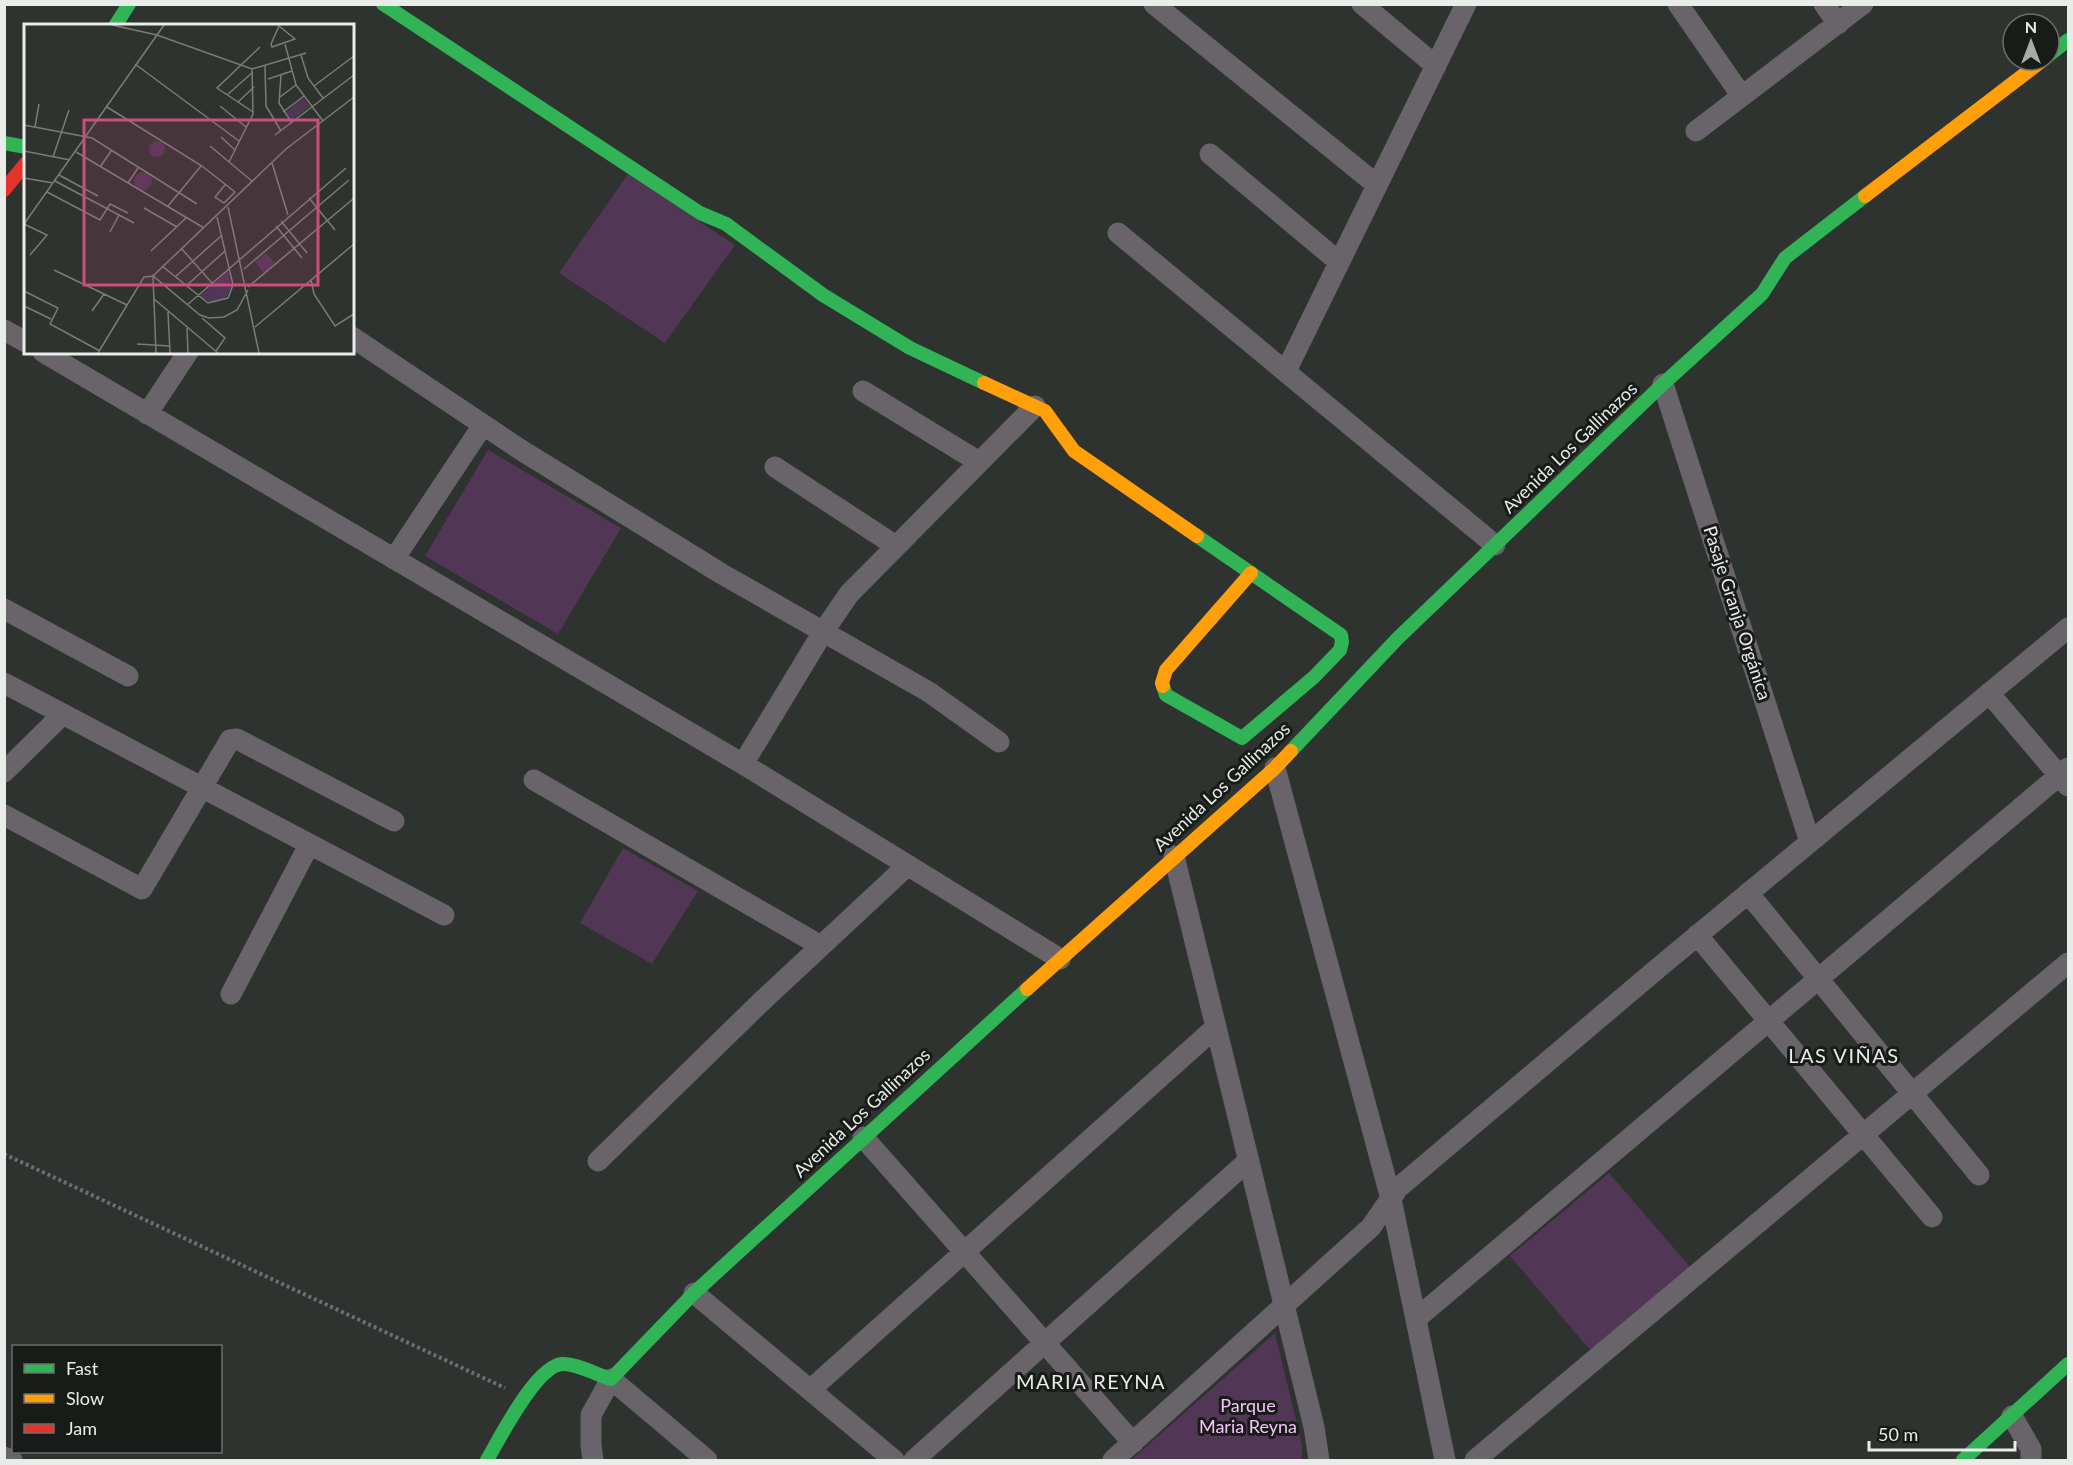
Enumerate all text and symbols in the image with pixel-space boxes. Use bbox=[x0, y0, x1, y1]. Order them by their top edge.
north arrow bbox=[2001, 12, 2061, 72]
text: N bbox=[2025, 17, 2037, 36]
inset map bbox=[24, 24, 354, 354]
street label: Avenida Los Gallinazos bbox=[1497, 377, 1641, 517]
street label: Pasaje Granja Orgánica bbox=[1699, 523, 1776, 702]
street label: Avenida Los Gallinazos bbox=[1148, 717, 1294, 855]
street label: Avenida Los Gallinazos bbox=[788, 1043, 934, 1181]
district label: LAS VIÑAS bbox=[1788, 1043, 1900, 1067]
legend bbox=[12, 1345, 222, 1453]
text: Fast bbox=[66, 1357, 99, 1379]
district label: MARIA REYNA bbox=[1016, 1369, 1166, 1393]
text: Slow bbox=[66, 1387, 104, 1409]
park label: Parque Maria Reyna bbox=[1199, 1394, 1297, 1437]
scale bar bbox=[1869, 1414, 2014, 1452]
text: Jam bbox=[66, 1417, 97, 1439]
text: 50 m bbox=[1878, 1423, 1918, 1445]

